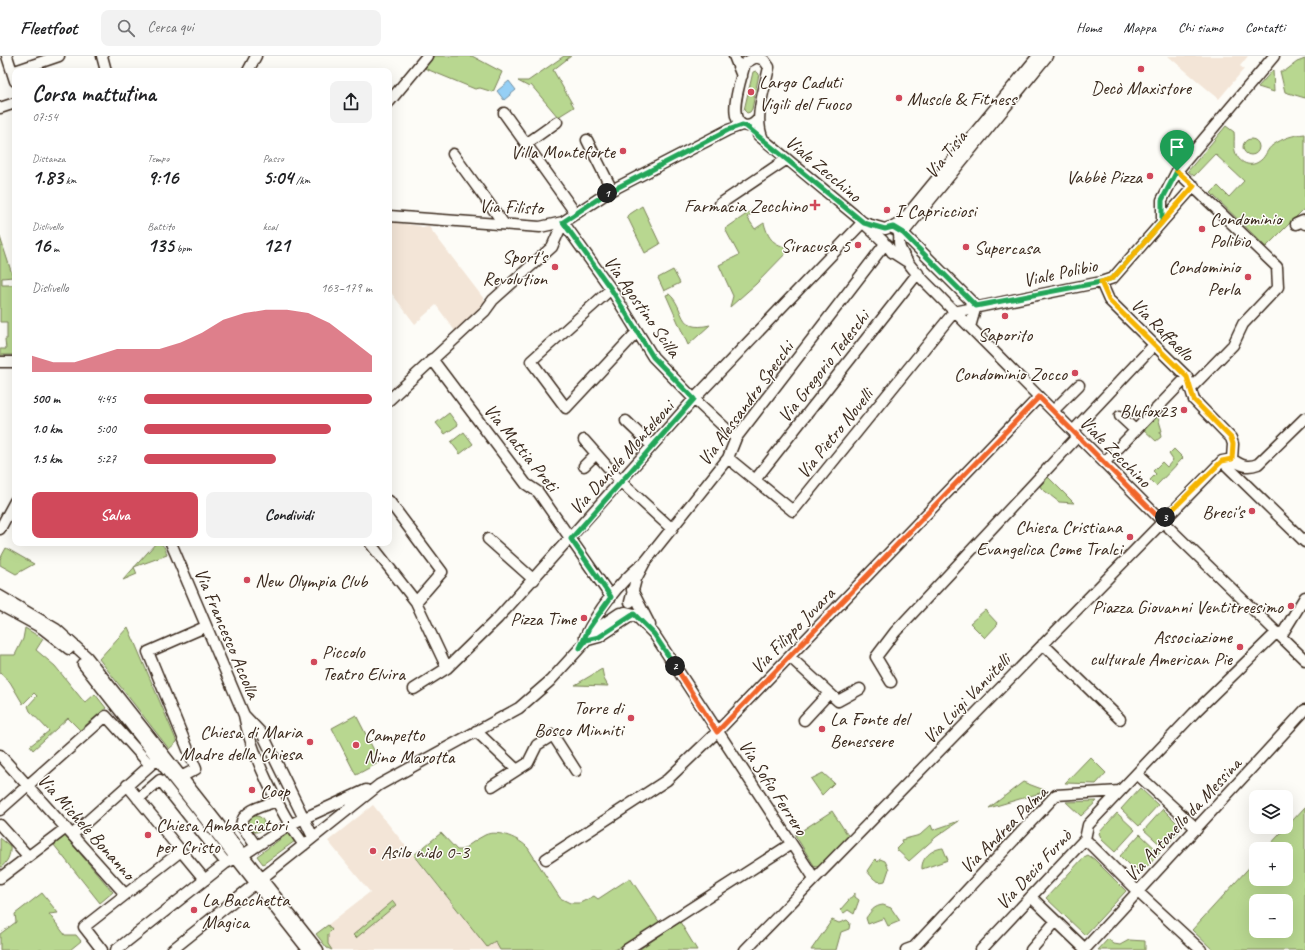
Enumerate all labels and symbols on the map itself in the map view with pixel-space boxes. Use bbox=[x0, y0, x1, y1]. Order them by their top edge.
marker: Decò Maxistore bbox=[1136, 64, 1146, 74]
place label: Largo Caduti Vigili del Fuoco bbox=[759, 70, 852, 116]
place label: Decò Maxistore bbox=[1091, 76, 1193, 100]
marker: Largo Caduti Vigili del Fuoco bbox=[746, 87, 756, 97]
place label: Muscle & Fitness bbox=[907, 87, 1019, 111]
marker: Muscle & Fitness bbox=[894, 93, 904, 103]
street label: Via Tisia bbox=[919, 125, 973, 184]
street label: Viale Zecchino bbox=[780, 130, 867, 208]
pin bbox=[1160, 130, 1194, 171]
place label: Villa Monteforte bbox=[511, 140, 617, 164]
marker: Villa Monteforte bbox=[618, 146, 628, 156]
place label: Vabbè Pizza bbox=[1066, 165, 1143, 189]
marker: Vabbè Pizza bbox=[1145, 171, 1155, 181]
pin: 1 bbox=[597, 183, 617, 203]
street label: Via Filisto bbox=[479, 194, 546, 220]
place label: Farmacia Zecchino bbox=[684, 194, 808, 218]
place label: I Capricciosi bbox=[895, 199, 979, 223]
marker: Farmacia Zecchino bbox=[810, 200, 820, 210]
marker: I Capricciosi bbox=[882, 205, 892, 215]
place label: Condominio Polibio bbox=[1210, 207, 1284, 253]
marker: Condominio Polibio bbox=[1197, 224, 1207, 234]
place label: Siracusa 5 bbox=[781, 234, 851, 258]
place label: Supercasa bbox=[974, 236, 1041, 260]
marker: Siracusa 5 bbox=[853, 240, 863, 250]
marker: Supercasa bbox=[961, 242, 971, 252]
place label: Sport's Revolution bbox=[482, 245, 550, 291]
street label: Via Agostino Scilla bbox=[598, 251, 687, 363]
street label: Viale Polibio bbox=[1021, 253, 1101, 293]
place label: Condominio Perla bbox=[1169, 255, 1242, 301]
marker: Sport's Revolution bbox=[550, 262, 560, 272]
marker: Condominio Perla bbox=[1243, 272, 1253, 282]
street label: Via Raffaello bbox=[1126, 293, 1200, 367]
street label: Via Gregorio Tedeschi bbox=[773, 304, 876, 427]
marker: Saporito bbox=[1000, 311, 1010, 321]
place label: Saporito bbox=[978, 323, 1034, 347]
street label: Via Alessandro Specchi bbox=[693, 335, 800, 471]
place label: Condominio Zocco bbox=[954, 362, 1068, 386]
marker: Condominio Zocco bbox=[1070, 368, 1080, 378]
street label: Via Pietro Novelli bbox=[791, 382, 880, 484]
street label: Via Daniele Monteleoni bbox=[564, 394, 681, 520]
street label: Via Mattia Preti bbox=[478, 399, 566, 499]
place label: Blufox23 bbox=[1120, 399, 1177, 423]
marker: Blufox23 bbox=[1179, 405, 1189, 415]
street label: Viale Zecchino bbox=[1074, 411, 1157, 494]
place label: Breci's bbox=[1202, 500, 1247, 524]
marker: Breci's bbox=[1247, 506, 1257, 516]
pin: 3 bbox=[1155, 507, 1175, 527]
place label: Chiesa Cristiana Evangelica Come Tralci bbox=[976, 515, 1124, 561]
marker: Chiesa Cristiana Evangelica Come Tralci bbox=[1125, 532, 1135, 542]
street label: Via Francesco Accolla bbox=[189, 565, 266, 704]
place label: New Olympia Club bbox=[255, 569, 369, 593]
marker: New Olympia Club bbox=[242, 575, 252, 585]
street label: Via Filippo Juvara bbox=[745, 581, 841, 679]
place label: Piazza Giovanni Ventitreesimo bbox=[1092, 595, 1284, 619]
marker: Piazza Giovanni Ventitreesimo bbox=[1286, 601, 1296, 611]
place label: Pizza Time bbox=[510, 607, 578, 631]
marker: Pizza Time bbox=[579, 613, 589, 623]
place label: Associazione culturale American Pie bbox=[1090, 625, 1234, 671]
place label: Piccolo Teatro Elvira bbox=[322, 640, 406, 686]
marker: Associazione culturale American Pie bbox=[1235, 642, 1245, 652]
street label: Via Luigi Vanvitelli bbox=[918, 647, 1017, 749]
pin: 2 bbox=[665, 656, 685, 676]
marker: Piccolo Teatro Elvira bbox=[309, 657, 319, 667]
place label: Torre di Bosco Minniti bbox=[534, 696, 625, 742]
place label: La Fonte del Benessere bbox=[830, 707, 913, 753]
marker: Torre di Bosco Minniti bbox=[626, 713, 636, 723]
place label: Chiesa di Maria Madre della Chiesa bbox=[180, 720, 304, 766]
place label: Campetto Nino Marotta bbox=[364, 723, 456, 769]
marker: La Fonte del Benessere bbox=[817, 724, 827, 734]
street label: Via Sofio Ferrero bbox=[733, 735, 814, 841]
marker: Chiesa di Maria Madre della Chiesa bbox=[305, 737, 315, 747]
marker: Campetto Nino Marotta bbox=[351, 740, 361, 750]
street label: Via Antonello da Messina bbox=[1119, 751, 1248, 887]
street label: Via Michele Bonanno bbox=[32, 768, 142, 887]
place label: Coop bbox=[260, 779, 290, 803]
street label: Via Andrea Palma bbox=[955, 779, 1054, 879]
marker: Coop bbox=[247, 785, 257, 795]
place label: Chiesa Ambasciatori per Cristo bbox=[156, 813, 290, 859]
street label: Via Decio Furnò bbox=[990, 824, 1078, 915]
marker: Chiesa Ambasciatori per Cristo bbox=[143, 830, 153, 840]
place label: Asilo nido 0-3 bbox=[381, 840, 471, 864]
marker: Asilo nido 0-3 bbox=[368, 846, 378, 856]
place label: La Bacchetta Magica bbox=[202, 888, 291, 934]
marker: La Bacchetta Magica bbox=[189, 905, 199, 915]

